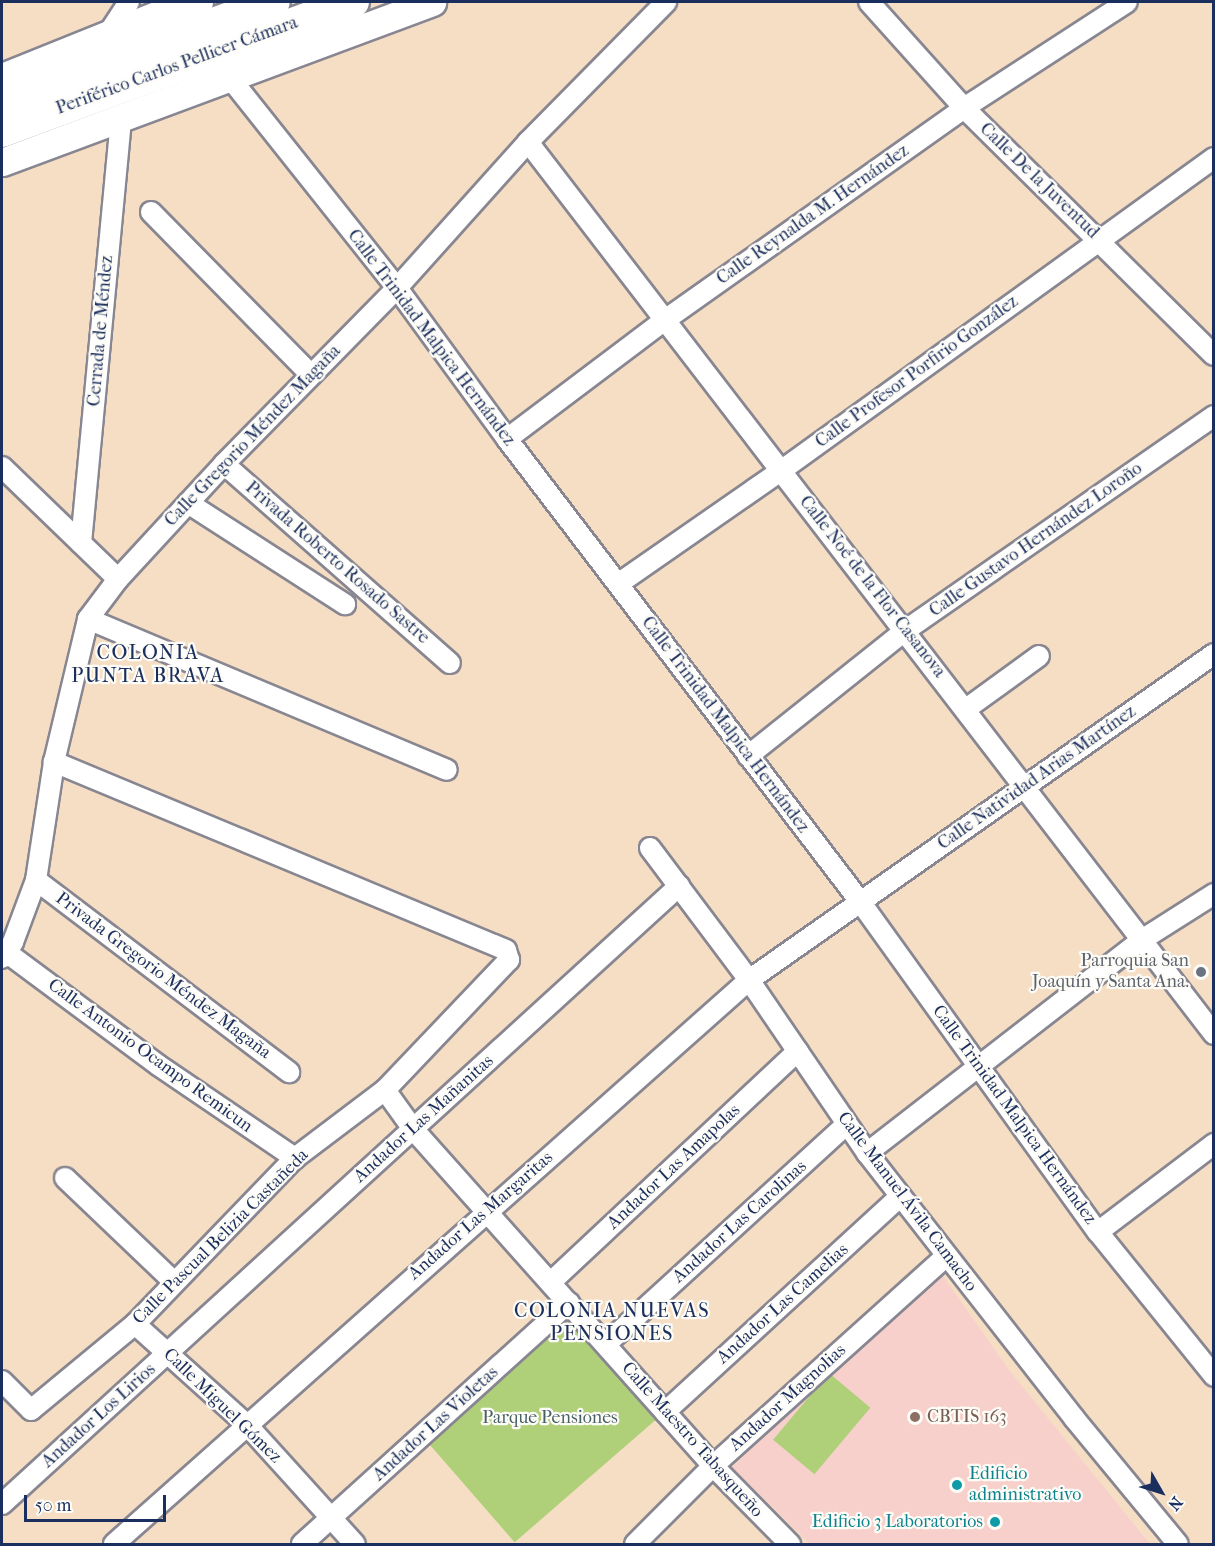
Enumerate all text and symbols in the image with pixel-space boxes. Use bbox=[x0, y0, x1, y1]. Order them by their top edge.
street label: Periférico Carlos Pellicer Cámara bbox=[53, 12, 301, 120]
street label: Calle De la Juventud bbox=[975, 119, 1103, 243]
street label: Calle Reynalda M. Hernández bbox=[713, 140, 913, 290]
street label: Calle Trinidad Malpica Hernández bbox=[342, 225, 520, 451]
street label: Cerrada de Méndez bbox=[84, 255, 118, 407]
street label: Calle Profesor Porfirio González bbox=[811, 291, 1023, 453]
street label: Calle Gregorio Méndez Magaña bbox=[160, 341, 346, 531]
street label: Calle Gustavo Hernández Loroño bbox=[925, 458, 1147, 622]
street label: Privada Roberto Rosado Sastre bbox=[241, 477, 433, 649]
street label: Calle Noé de la Flor Casanova bbox=[794, 492, 950, 682]
street label: Calle Trinidad Malpica Hernández bbox=[636, 612, 814, 838]
district label: COLONIA PUNTA BRAVA bbox=[71, 640, 225, 687]
street label: Calle Natividad Arias Martínez bbox=[934, 701, 1140, 855]
street label: Privada Gregorio Méndez Magaña bbox=[51, 888, 275, 1064]
place label: Parroquia San Joaquín y Santa Ana. bbox=[1032, 951, 1189, 994]
marker: Parroquia San Joaquín y Santa Ana. bbox=[1194, 965, 1208, 979]
street label: Calle Antonio Ocampo Remicun bbox=[43, 974, 257, 1138]
street label: Calle Trinidad Malpica Hernández bbox=[927, 1001, 1101, 1229]
street label: Andador Las Mañanitas bbox=[350, 1050, 498, 1188]
street label: Andador Las Amapolas bbox=[603, 1100, 745, 1234]
street label: Calle Manuel Ávila Camacho bbox=[832, 1108, 982, 1296]
street label: Calle Pascual Belizia Castañeda bbox=[129, 1145, 313, 1329]
street label: Andador Las Margaritas bbox=[404, 1147, 558, 1285]
street label: Andador Las Carolinas bbox=[669, 1156, 811, 1288]
street label: Andador Las Camelias bbox=[713, 1239, 853, 1369]
district label: COLONIA NUEVAS PENSIONES bbox=[514, 1298, 710, 1345]
street label: Andador Magnolias bbox=[725, 1340, 851, 1456]
street label: Calle Miguel Gómez bbox=[158, 1344, 286, 1468]
street label: Calle Maestro Tabasqueño bbox=[617, 1358, 767, 1522]
street label: Andador Los Lirios bbox=[38, 1359, 160, 1473]
street label: Andador Las Violetas bbox=[369, 1362, 503, 1486]
place label: CBTIS 163 bbox=[927, 1406, 1007, 1428]
park label: Parque Pensiones bbox=[482, 1407, 618, 1429]
marker: CBTIS 163 bbox=[908, 1410, 922, 1424]
north arrow bbox=[1131, 1462, 1191, 1522]
place label: Edificio administrativo bbox=[969, 1464, 1081, 1506]
marker: Edificio administrativo bbox=[950, 1478, 964, 1492]
scale bar bbox=[27, 1483, 170, 1521]
text: N bbox=[1164, 1493, 1187, 1514]
text: 50 m bbox=[35, 1495, 71, 1516]
place label: Edificio 3 Laboratorios bbox=[812, 1511, 983, 1533]
marker: Edificio 3 Laboratorios bbox=[988, 1515, 1002, 1529]

